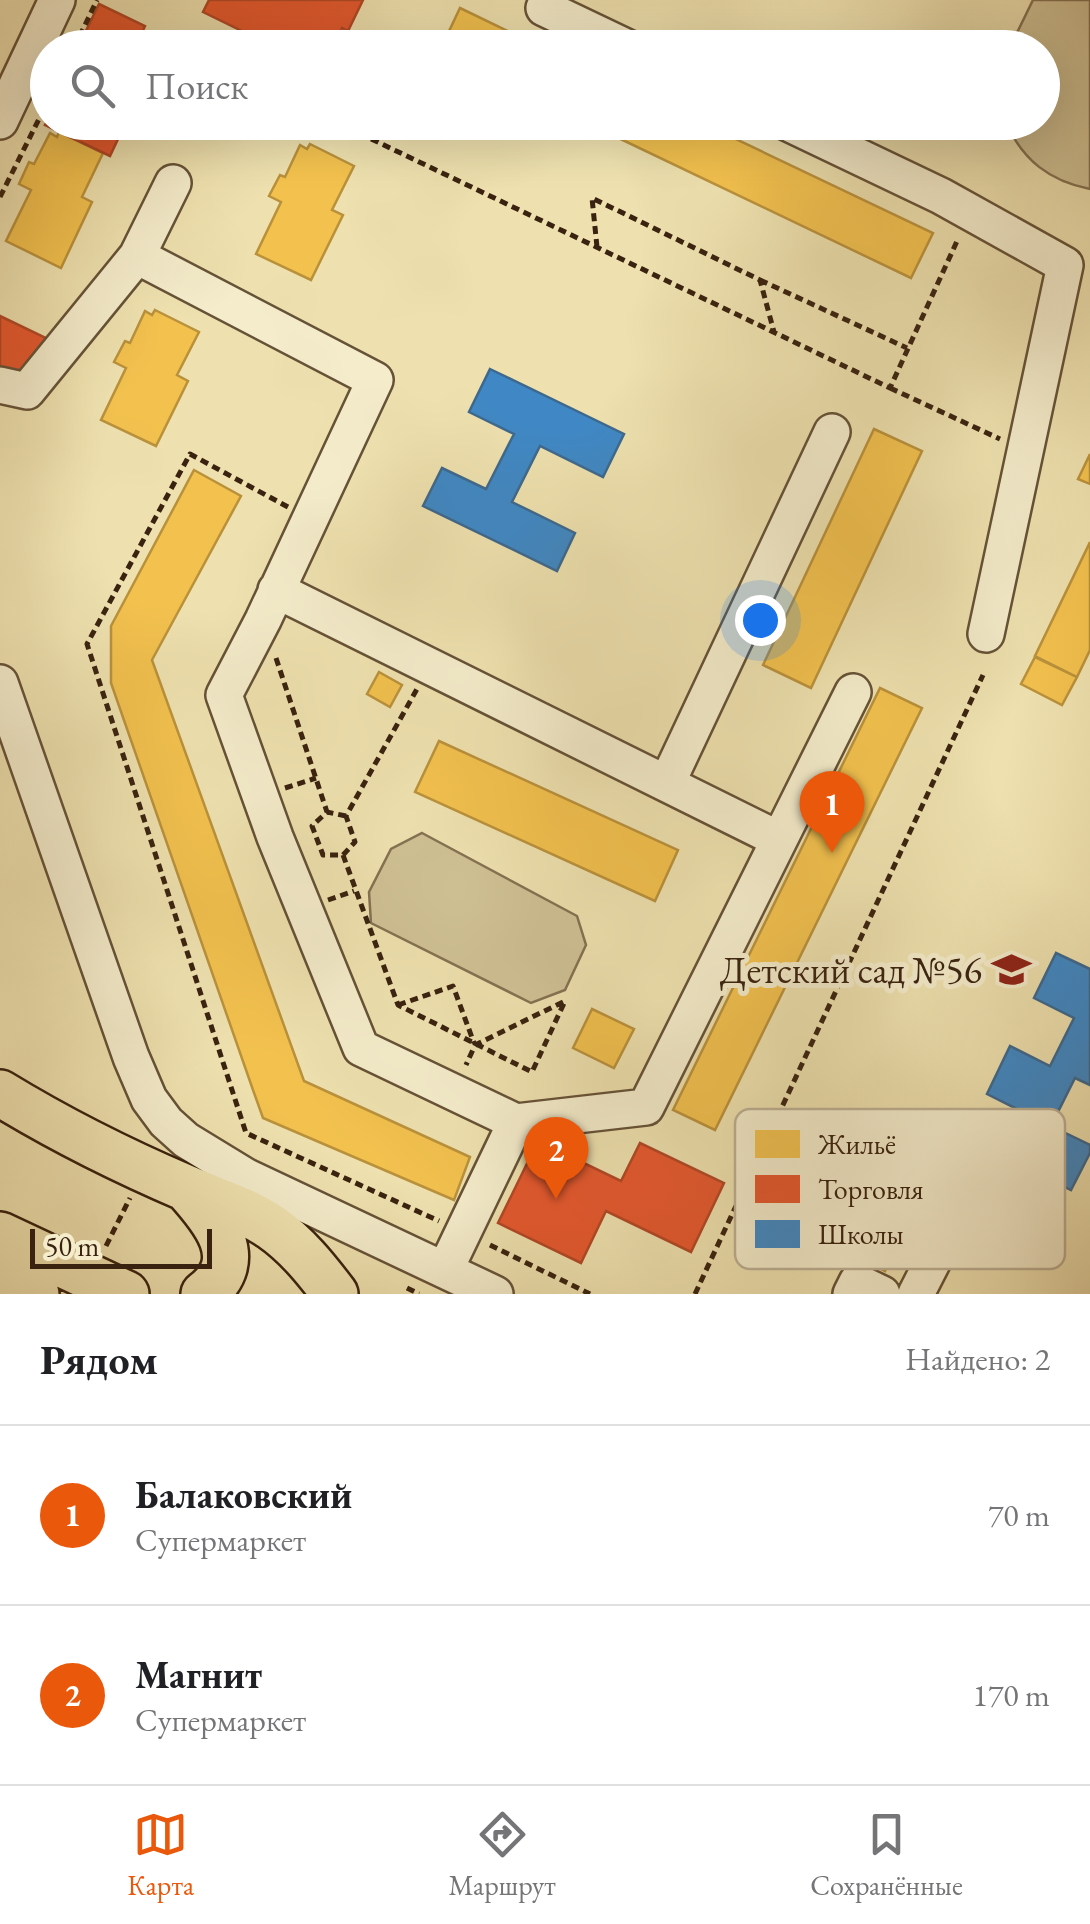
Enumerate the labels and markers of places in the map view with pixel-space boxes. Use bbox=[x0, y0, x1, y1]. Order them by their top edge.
pin: 1 bbox=[800, 770, 864, 853]
place label: Детский сад №56 bbox=[720, 945, 982, 994]
school or university icon: Детский сад №56 bbox=[991, 948, 1033, 990]
pin: 2 bbox=[524, 1116, 588, 1199]

